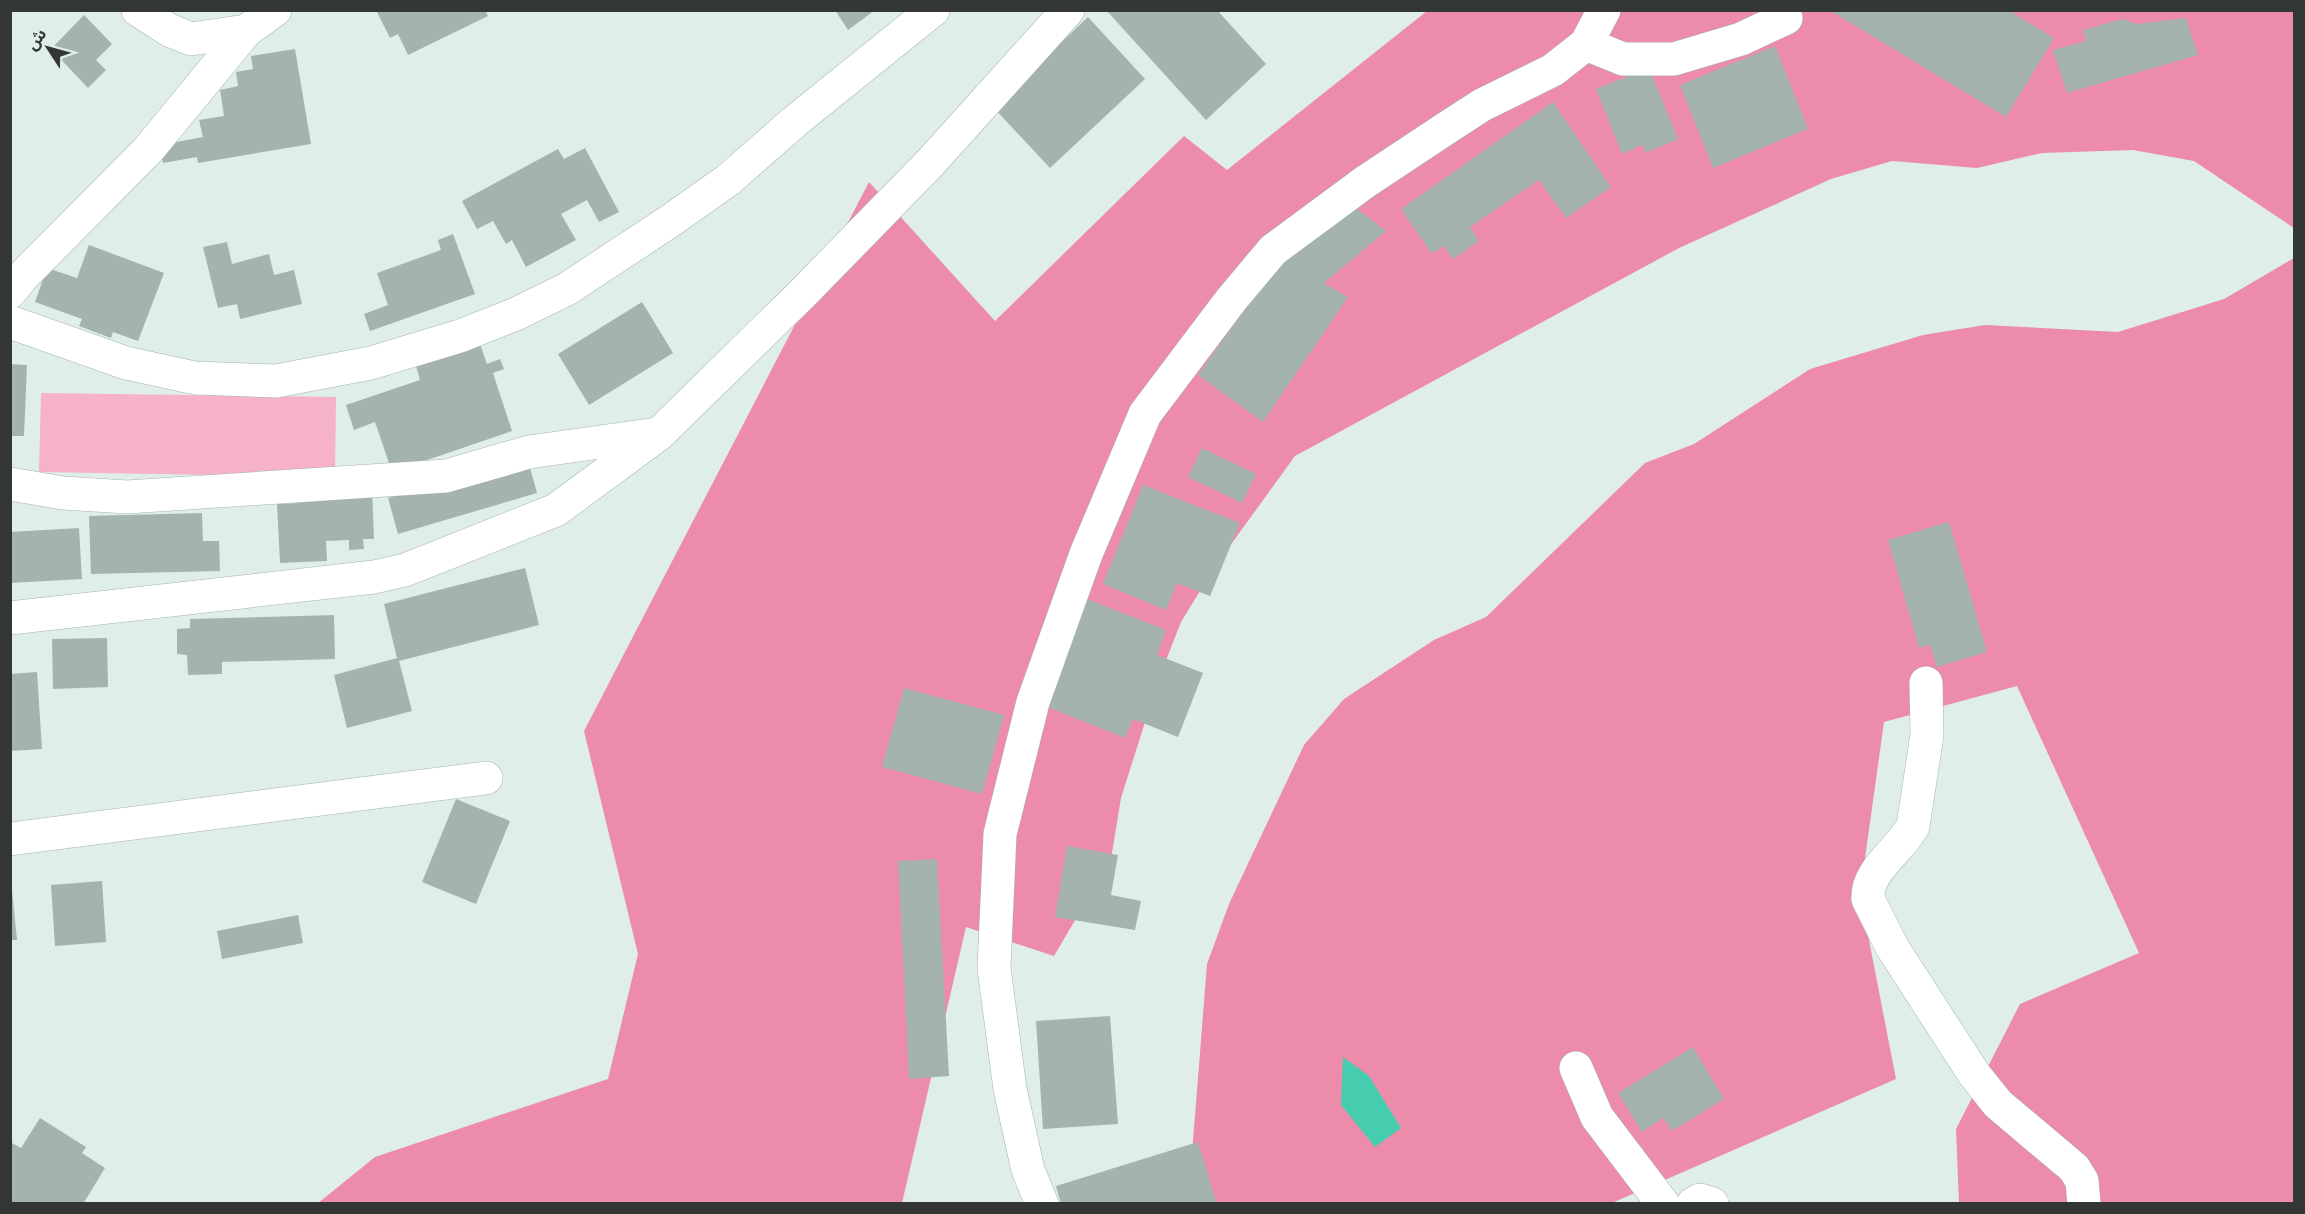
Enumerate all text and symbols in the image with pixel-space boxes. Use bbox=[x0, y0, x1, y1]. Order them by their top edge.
north arrow bbox=[18, 18, 78, 78]
text: ش bbox=[21, 24, 50, 54]

